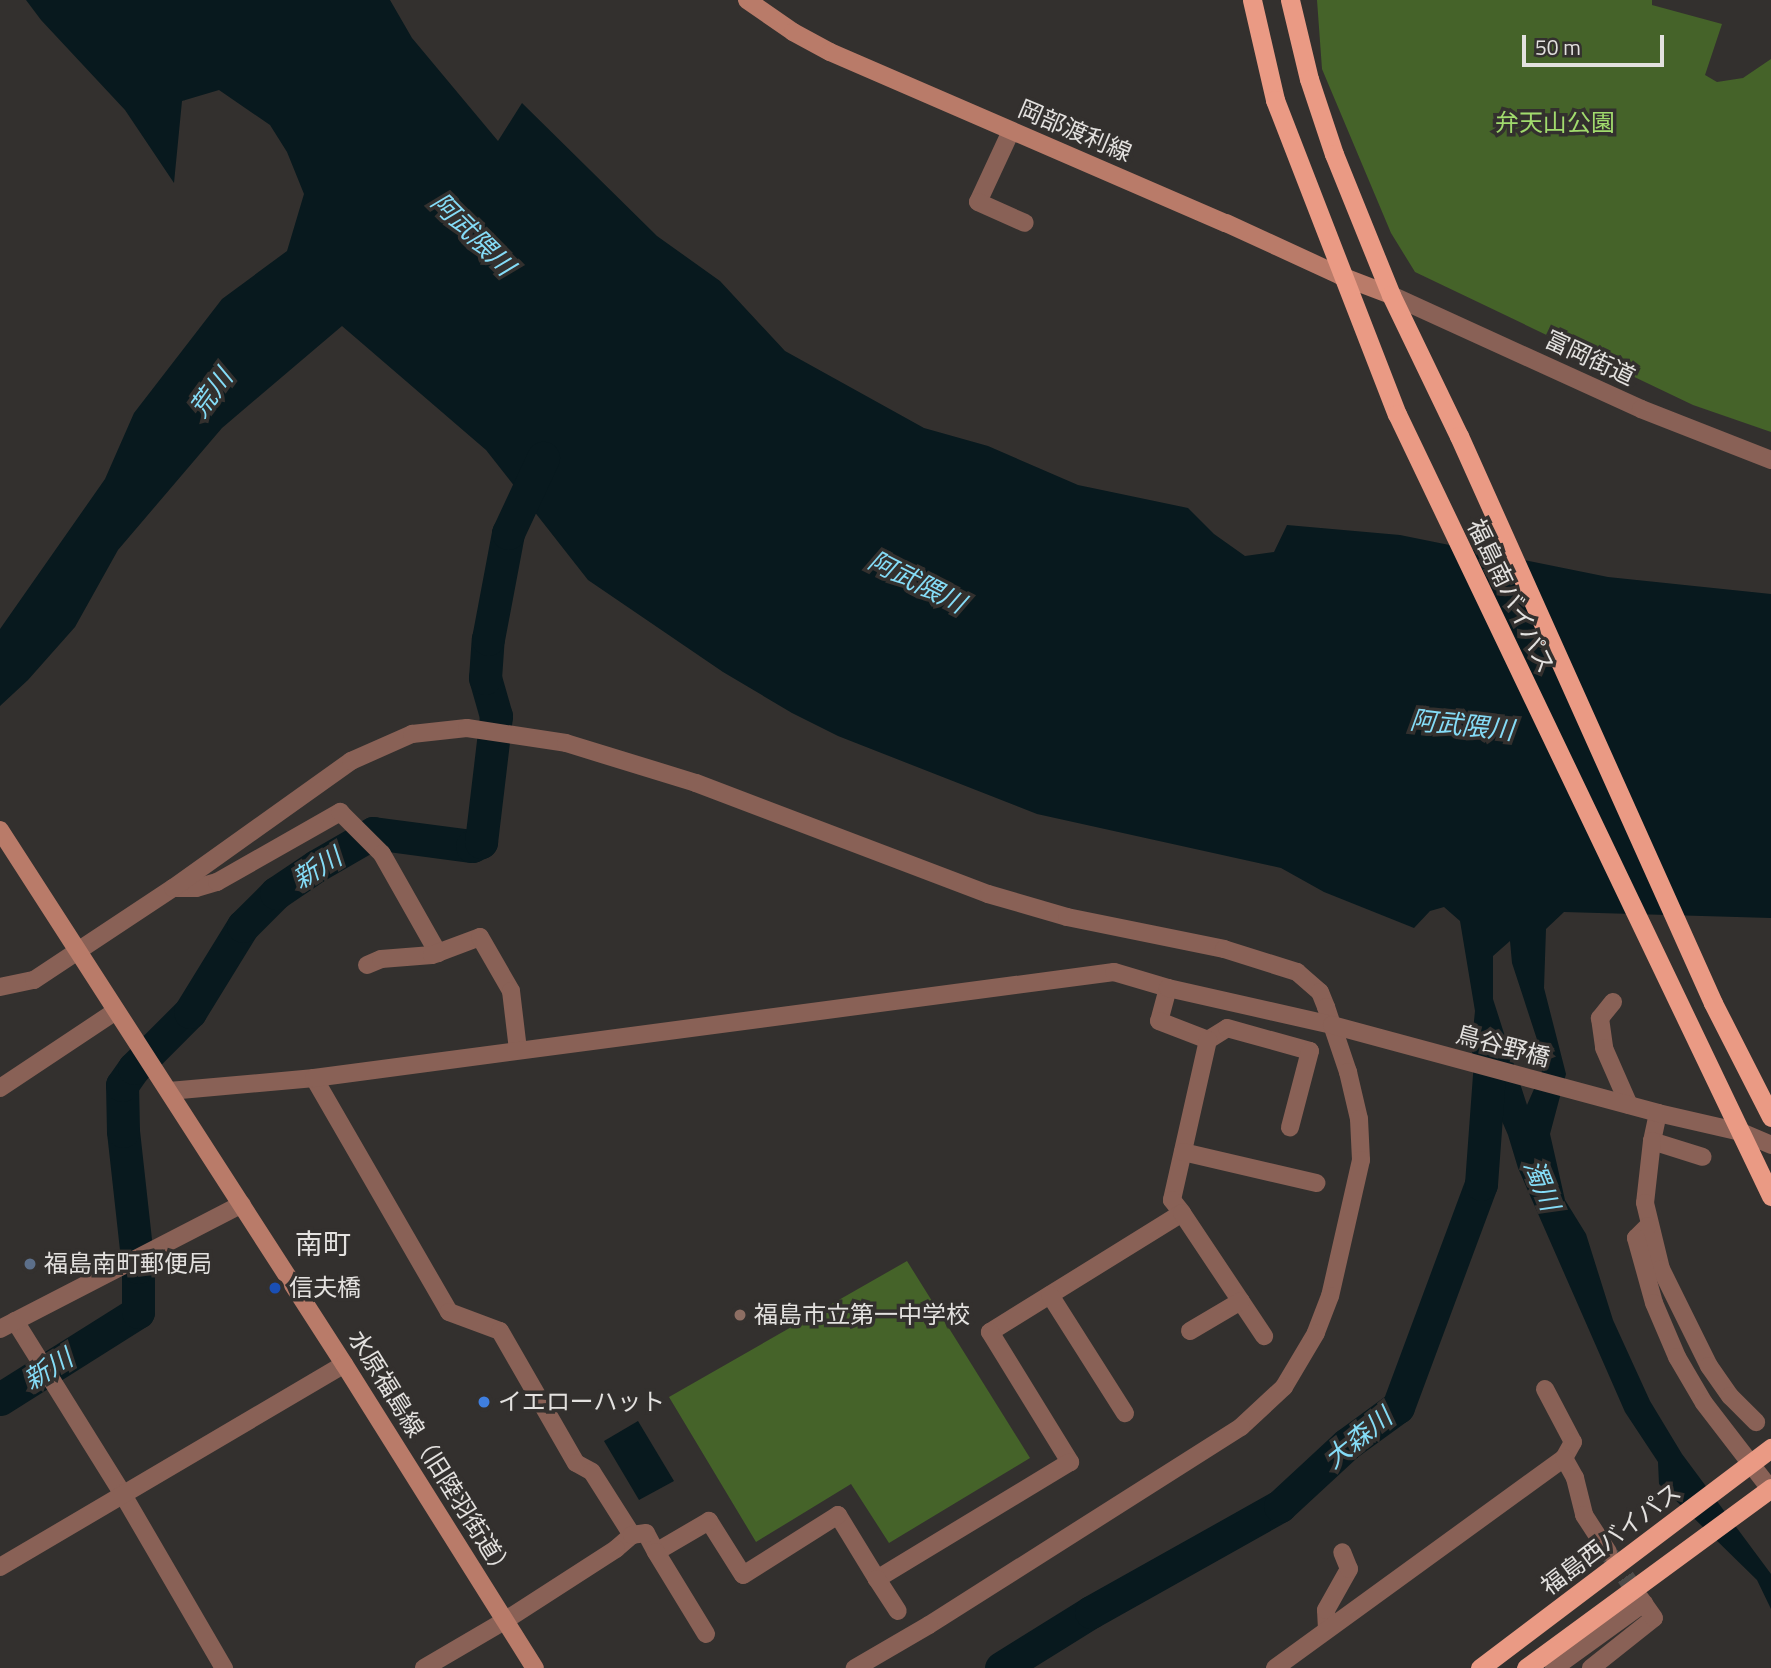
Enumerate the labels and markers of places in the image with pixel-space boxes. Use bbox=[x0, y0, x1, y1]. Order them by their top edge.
place label: 福島南町郵便局 bbox=[44, 1250, 212, 1278]
marker: 福島南町郵便局 bbox=[22, 1256, 38, 1272]
place label: 信夫橋 bbox=[289, 1274, 361, 1302]
marker: 信夫橋 bbox=[267, 1280, 283, 1296]
place label: 福島市立第一中学校 bbox=[754, 1301, 970, 1329]
marker: 福島市立第一中学校 bbox=[732, 1307, 748, 1323]
place label: イエローハット bbox=[498, 1388, 666, 1416]
marker: イエローハット bbox=[476, 1394, 492, 1410]

